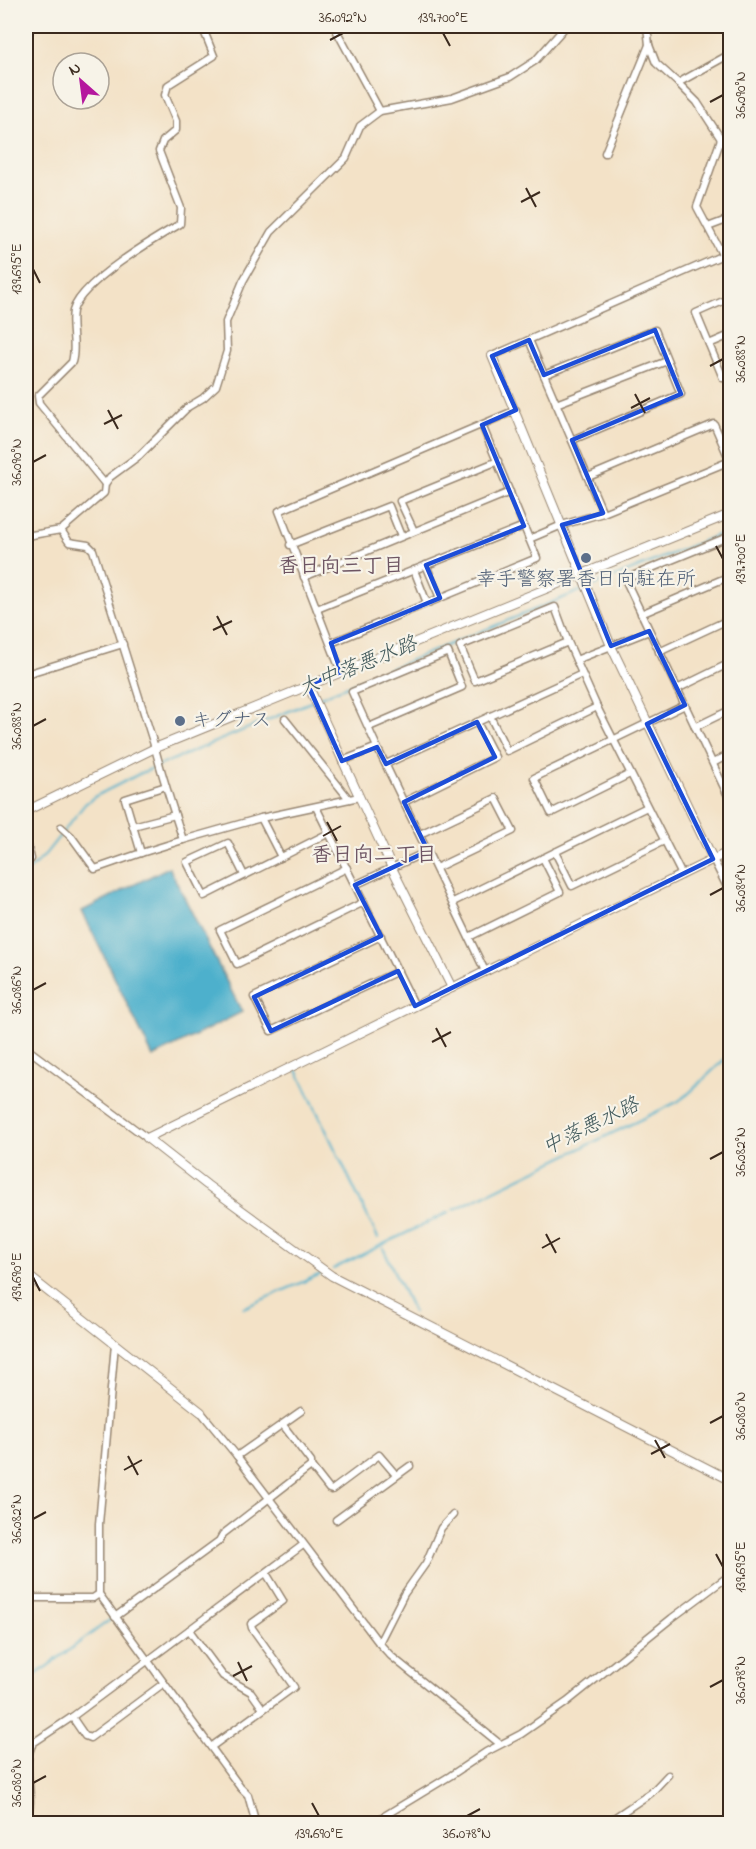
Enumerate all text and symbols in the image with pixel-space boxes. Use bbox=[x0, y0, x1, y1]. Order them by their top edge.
text: 36.092°N bbox=[319, 7, 367, 29]
text: 139.700°E bbox=[418, 7, 468, 29]
north arrow bbox=[51, 51, 111, 111]
text: N bbox=[64, 56, 85, 83]
text: 36.090°N bbox=[730, 71, 752, 119]
text: 139.695°E bbox=[6, 243, 28, 295]
text: 36.088°N bbox=[730, 335, 752, 383]
text: 36.090°N bbox=[6, 438, 28, 486]
text: 139.700°E bbox=[730, 534, 752, 584]
marker: 幸手警察署香日向駐在所 bbox=[579, 551, 593, 565]
district label: 香日向三丁目 bbox=[278, 552, 404, 582]
place label: 幸手警察署香日向駐在所 bbox=[476, 566, 696, 595]
water label: 大中落悪水路 bbox=[294, 629, 423, 705]
text: 36.088°N bbox=[6, 702, 28, 750]
place label: キグナス bbox=[192, 707, 271, 736]
marker: キグナス bbox=[173, 714, 187, 728]
district label: 香日向二丁目 bbox=[311, 841, 437, 871]
text: 36.084°N bbox=[730, 864, 752, 912]
text: 36.086°N bbox=[6, 966, 28, 1014]
water label: 中落悪水路 bbox=[537, 1090, 646, 1163]
text: 36.082°N bbox=[730, 1127, 752, 1177]
text: 139.690°E bbox=[6, 1252, 28, 1302]
text: 36.080°N bbox=[730, 1392, 752, 1440]
text: 36.082°N bbox=[6, 1494, 28, 1544]
text: 139.695°E bbox=[730, 1541, 752, 1593]
text: 36.078°N bbox=[730, 1656, 752, 1704]
text: 36.080°N bbox=[6, 1759, 28, 1807]
text: 139.690°E bbox=[294, 1823, 344, 1845]
text: 36.078°N bbox=[443, 1823, 491, 1845]

